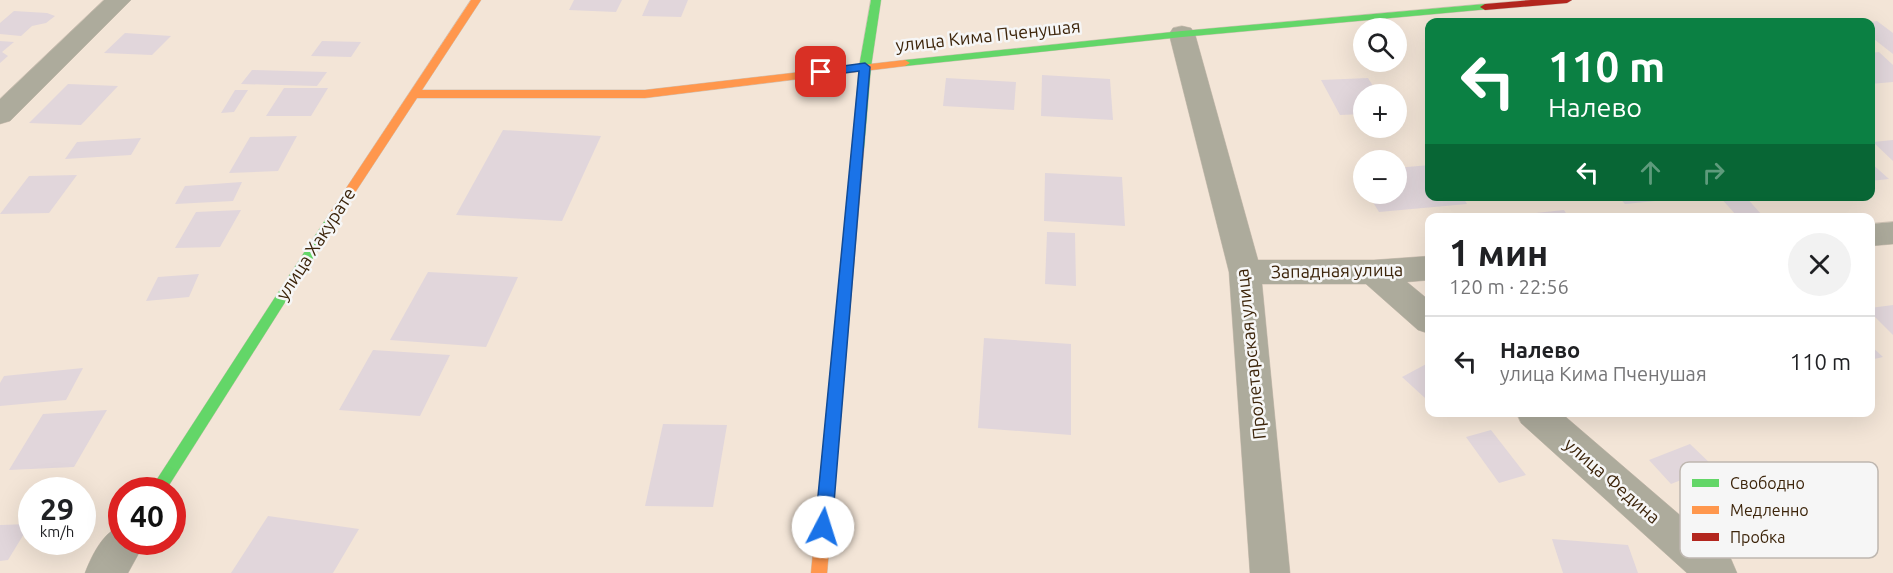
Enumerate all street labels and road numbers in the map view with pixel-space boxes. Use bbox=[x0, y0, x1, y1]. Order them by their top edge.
street label: улица Кима Пченушая bbox=[894, 15, 1081, 55]
street label: улица Хакурате bbox=[272, 184, 359, 303]
street label: Западная улица bbox=[1271, 259, 1403, 281]
street label: Пролетарская улица bbox=[1231, 268, 1269, 441]
street label: улица Федина bbox=[1561, 433, 1664, 527]

